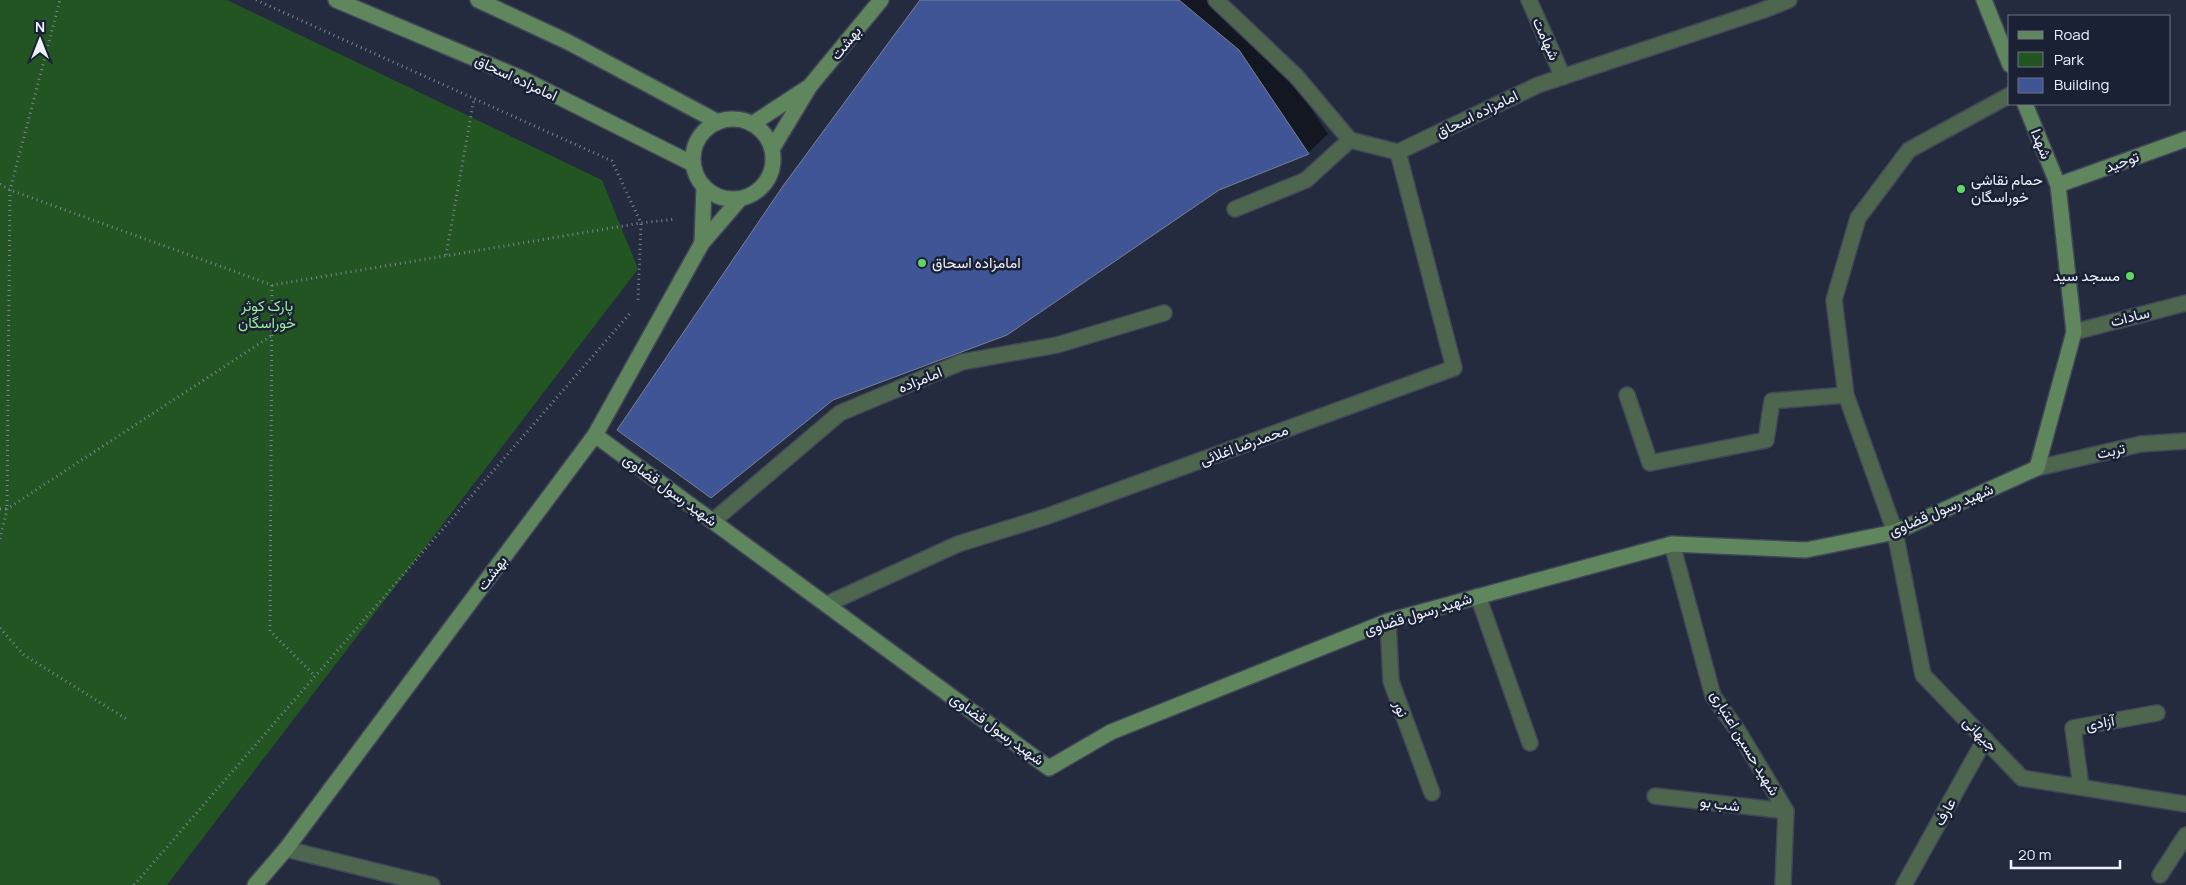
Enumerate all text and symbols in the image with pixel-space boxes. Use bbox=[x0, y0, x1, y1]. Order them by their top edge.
street label: شهامت bbox=[1528, 14, 1565, 64]
north arrow bbox=[15, 15, 65, 65]
legend bbox=[2008, 15, 2171, 105]
text: N bbox=[35, 17, 45, 36]
street label: بهشت bbox=[825, 21, 866, 64]
text: Road bbox=[2054, 24, 2090, 45]
street label: امامزاده اسحاق bbox=[472, 49, 561, 106]
text: Park bbox=[2054, 49, 2084, 70]
text: Building bbox=[2054, 74, 2109, 95]
street label: امامزاده اسحاق bbox=[1432, 85, 1521, 142]
street label: شهدا bbox=[2026, 126, 2057, 162]
street label: توحید bbox=[2102, 146, 2142, 177]
place label: حمام نقاشی خوراسگان bbox=[1971, 169, 2043, 207]
marker: حمام نقاشی خوراسگان bbox=[1955, 183, 1967, 195]
place label: امامزاده اسحاق bbox=[932, 252, 1021, 273]
marker: امامزاده اسحاق bbox=[916, 257, 928, 269]
place label: مسجد سید bbox=[2053, 265, 2120, 286]
marker: مسجد سید bbox=[2124, 270, 2136, 282]
park label: پارک کوثر خوراسگان bbox=[238, 295, 296, 333]
street label: سادات bbox=[2108, 302, 2152, 331]
street label: امامزاده bbox=[895, 361, 945, 398]
street label: محمدرضا اغلائی bbox=[1197, 419, 1291, 470]
street label: تربت bbox=[2095, 437, 2127, 464]
street label: شهید رسول قضاوی bbox=[619, 448, 722, 531]
street label: شهید رسول قضاوی bbox=[1885, 478, 1996, 541]
street label: بهشت bbox=[472, 551, 512, 594]
street label: شهید رسول قضاوی bbox=[1361, 587, 1474, 640]
street label: شهید حسین اعتباری bbox=[1706, 686, 1785, 800]
street label: شهید رسول قضاوی bbox=[946, 687, 1049, 770]
street label: نور bbox=[1389, 697, 1414, 720]
street label: آزادی bbox=[2084, 709, 2117, 735]
street label: جیهانی bbox=[1958, 711, 2002, 756]
street label: شب بو bbox=[1699, 791, 1741, 816]
street label: عارف bbox=[1928, 794, 1961, 829]
scale bar bbox=[2011, 838, 2120, 870]
text: 20 m bbox=[2018, 844, 2051, 865]

